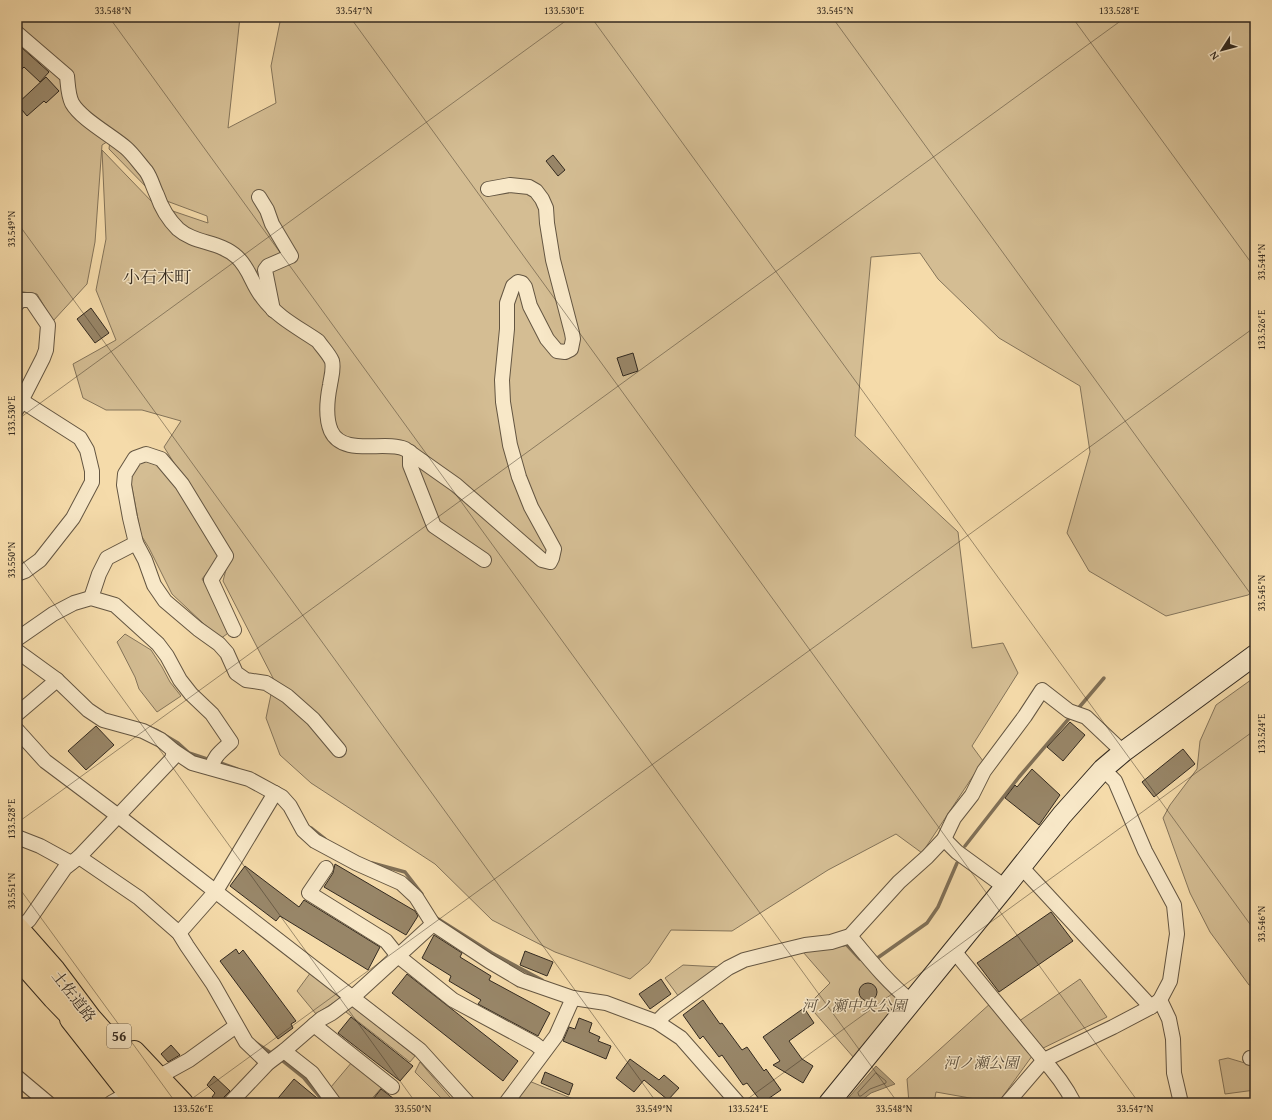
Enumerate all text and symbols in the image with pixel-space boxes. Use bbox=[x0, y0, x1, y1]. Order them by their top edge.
text: 33.548°N bbox=[95, 3, 132, 18]
text: 33.547°N bbox=[336, 3, 373, 18]
text: 133.530°E bbox=[544, 3, 584, 18]
text: 33.545°N bbox=[817, 3, 854, 18]
text: 133.528°E bbox=[1099, 3, 1139, 18]
north arrow bbox=[1202, 30, 1242, 70]
text: N bbox=[1205, 48, 1223, 64]
text: 33.549°N bbox=[4, 210, 19, 247]
text: 33.544°N bbox=[1254, 243, 1269, 280]
district label: 小石木町 bbox=[123, 264, 191, 289]
text: 133.526°E bbox=[1254, 310, 1269, 350]
text: 133.530°E bbox=[4, 396, 19, 436]
text: 33.550°N bbox=[4, 541, 19, 578]
text: 33.545°N bbox=[1254, 574, 1269, 611]
text: 133.524°E bbox=[1254, 714, 1269, 754]
text: 133.528°E bbox=[4, 799, 19, 839]
text: 33.551°N bbox=[4, 872, 19, 909]
text: 33.546°N bbox=[1254, 905, 1269, 942]
street label: 土佐道路 bbox=[47, 966, 101, 1026]
park label: 河ノ瀬中央公園 bbox=[801, 995, 909, 1016]
road number: 56 bbox=[107, 1024, 131, 1048]
park label: 河ノ瀬公園 bbox=[943, 1052, 1021, 1073]
text: 133.526°E bbox=[173, 1101, 213, 1116]
text: 33.550°N bbox=[395, 1101, 432, 1116]
text: 33.549°N bbox=[636, 1101, 673, 1116]
text: 133.524°E bbox=[728, 1101, 768, 1116]
text: 33.548°N bbox=[876, 1101, 913, 1116]
text: 33.547°N bbox=[1117, 1101, 1154, 1116]

